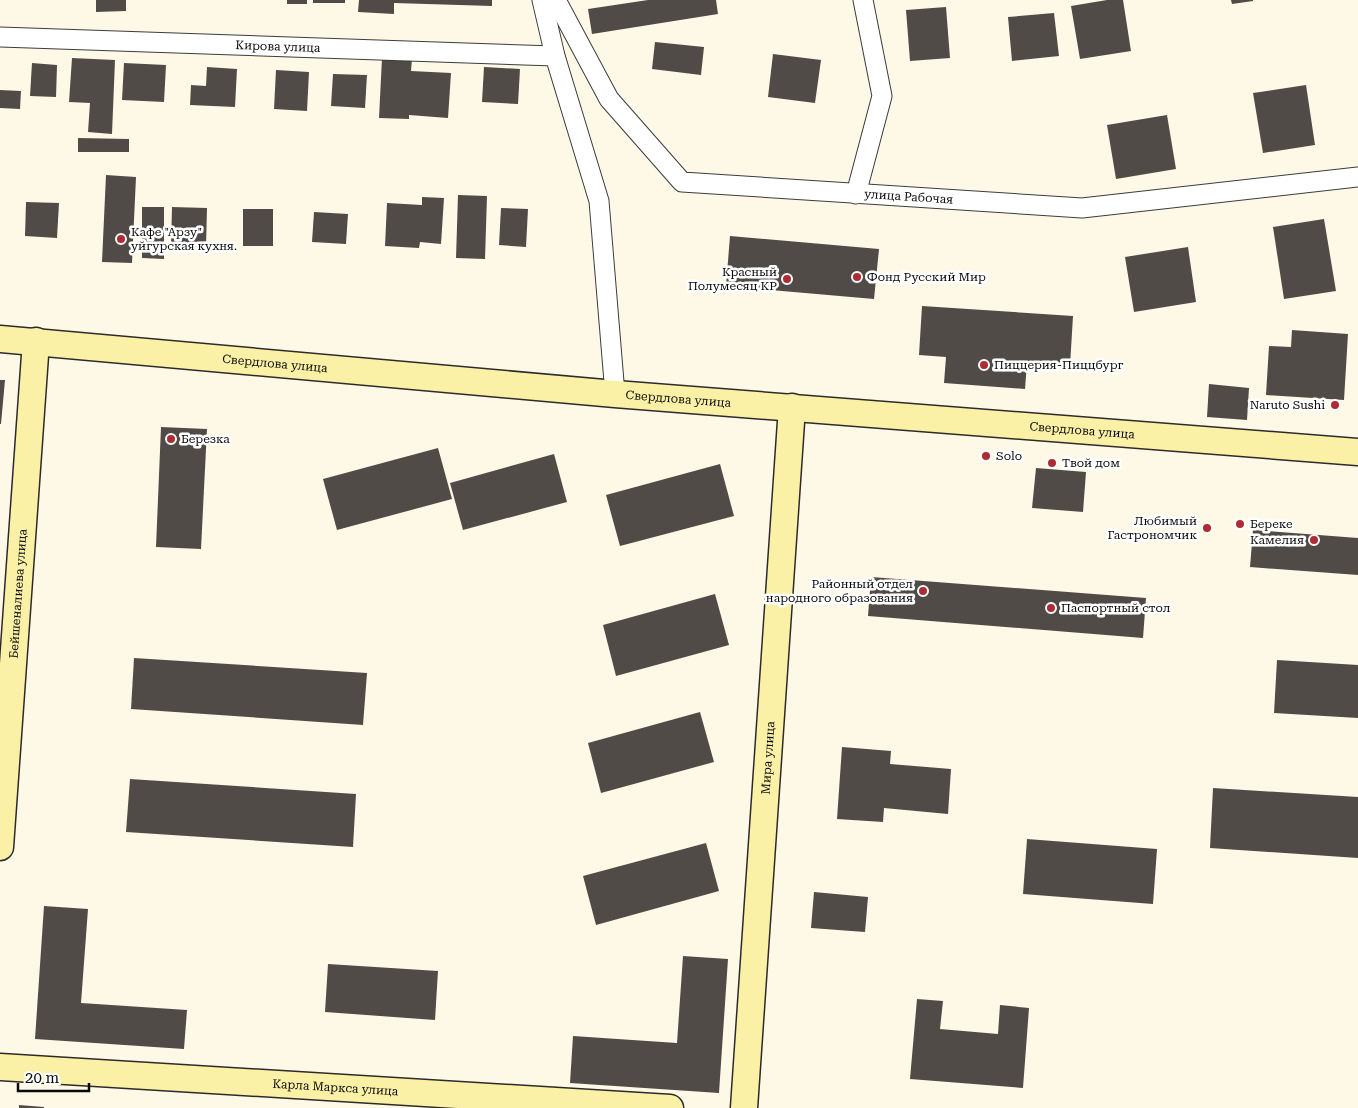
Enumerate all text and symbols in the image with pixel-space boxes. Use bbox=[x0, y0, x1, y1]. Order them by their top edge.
street label: Кирова улица bbox=[235, 38, 321, 55]
street label: улица Рабочая bbox=[864, 187, 954, 207]
place label: Кафе "Арзу" уйгурская кухня. bbox=[131, 225, 237, 253]
marker: Кафе "Арзу" уйгурская кухня. bbox=[115, 233, 127, 245]
place label: Красный Полумесяц КР bbox=[688, 265, 777, 293]
place label: Фонд Русский Мир bbox=[867, 270, 986, 284]
marker: Фонд Русский Мир bbox=[851, 271, 863, 283]
marker: Красный Полумесяц КР bbox=[781, 273, 793, 285]
street label: Свердлова улица bbox=[222, 352, 329, 375]
place label: Пиццерия-Пиццбург bbox=[994, 358, 1124, 372]
marker: Пиццерия-Пиццбург bbox=[978, 359, 990, 371]
street label: Свердлова улица bbox=[625, 388, 732, 410]
place label: Naruto Sushi bbox=[1250, 398, 1325, 412]
marker: Naruto Sushi bbox=[1329, 399, 1341, 411]
street label: Свердлова улица bbox=[1029, 419, 1136, 442]
place label: Березка bbox=[181, 432, 230, 446]
marker: Березка bbox=[165, 433, 177, 445]
place label: Solo bbox=[996, 449, 1022, 463]
marker: Solo bbox=[980, 450, 992, 462]
place label: Твой дом bbox=[1062, 456, 1120, 470]
marker: Твой дом bbox=[1046, 457, 1058, 469]
place label: Любимый Гастрономчик bbox=[1108, 514, 1197, 542]
place label: Береке bbox=[1250, 517, 1293, 531]
marker: Береке bbox=[1234, 518, 1246, 530]
marker: Любимый Гастрономчик bbox=[1201, 522, 1213, 534]
street label: Бейшеналиева улица bbox=[6, 528, 30, 659]
place label: Камелия bbox=[1250, 533, 1304, 547]
marker: Камелия bbox=[1308, 534, 1320, 546]
place label: Районный отдел народного образования bbox=[766, 577, 913, 605]
marker: Районный отдел народного образования bbox=[917, 585, 929, 597]
place label: Паспортный стол bbox=[1061, 601, 1171, 615]
marker: Паспортный стол bbox=[1045, 602, 1057, 614]
street label: Мира улица bbox=[758, 720, 778, 795]
scale bar bbox=[18, 1060, 89, 1092]
text: 20 m bbox=[25, 1069, 60, 1087]
street label: Карла Маркса улица bbox=[272, 1077, 399, 1098]

